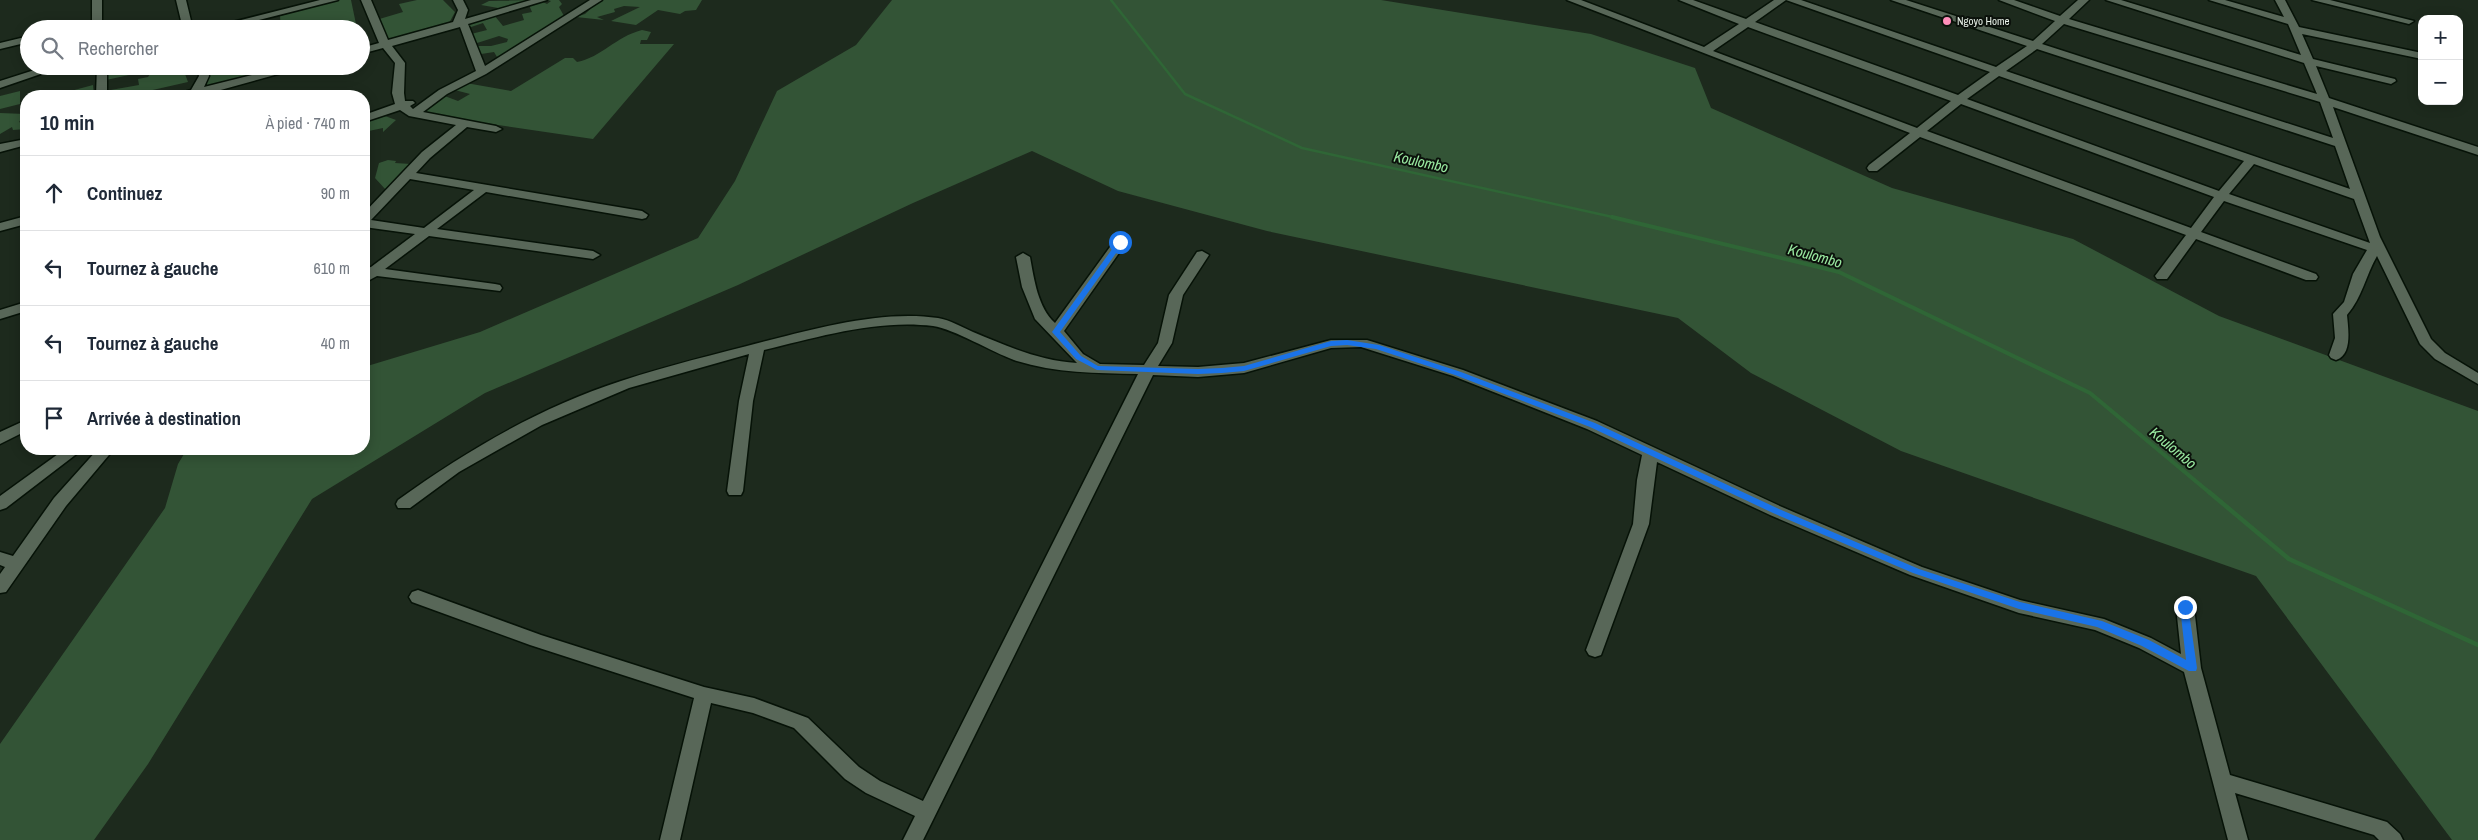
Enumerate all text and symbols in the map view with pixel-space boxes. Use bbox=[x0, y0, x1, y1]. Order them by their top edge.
place label: Ngoyo Home bbox=[1957, 14, 2010, 28]
marker: Ngoyo Home bbox=[1941, 15, 1953, 27]
map controls bbox=[2418, 15, 2463, 105]
button: + bbox=[2418, 15, 2463, 60]
search box bbox=[20, 20, 370, 75]
icon: search bbox=[38, 34, 66, 62]
text: Rechercher bbox=[78, 35, 159, 61]
button: − bbox=[2418, 60, 2463, 105]
text: 10 min bbox=[40, 108, 95, 137]
text: À pied · 740 m bbox=[265, 112, 350, 134]
water label: Koulombo bbox=[1392, 145, 1451, 178]
icon: ahead bbox=[40, 179, 68, 207]
text: Continuez bbox=[87, 180, 162, 206]
text: 90 m bbox=[321, 182, 350, 204]
route start bbox=[1109, 231, 1132, 254]
water label: Koulombo bbox=[1786, 238, 1845, 273]
icon: left bbox=[40, 254, 68, 282]
text: Tournez à gauche bbox=[87, 255, 218, 281]
text: 610 m bbox=[314, 257, 350, 279]
icon: left bbox=[40, 329, 68, 357]
text: Tournez à gauche bbox=[87, 330, 218, 356]
text: 40 m bbox=[321, 332, 350, 354]
icon: arrive bbox=[40, 404, 68, 432]
text: Arrivée à destination bbox=[87, 405, 241, 431]
water label: Koulombo bbox=[2145, 422, 2201, 474]
route end bbox=[2174, 596, 2197, 619]

